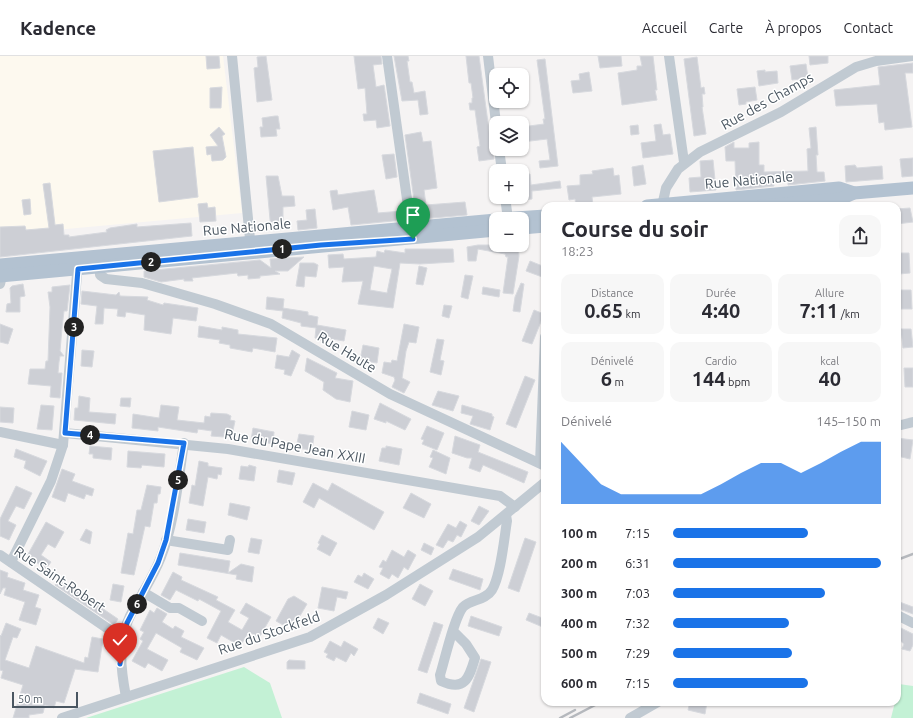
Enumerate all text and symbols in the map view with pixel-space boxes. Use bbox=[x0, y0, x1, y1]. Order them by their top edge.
text: Kadence bbox=[20, 17, 96, 39]
text: Accueil bbox=[642, 20, 687, 36]
text: Carte bbox=[709, 20, 743, 36]
text: À propos bbox=[765, 20, 822, 36]
text: Contact bbox=[844, 20, 893, 36]
map controls bbox=[489, 68, 529, 252]
button: locate bbox=[489, 68, 529, 108]
street label: Rue des Champs bbox=[718, 69, 816, 133]
button: layers bbox=[489, 116, 529, 156]
button: + bbox=[489, 164, 529, 204]
street label: Rue Nationale bbox=[704, 168, 794, 192]
pin bbox=[396, 198, 430, 239]
icon: arrive bbox=[402, 204, 424, 226]
button: − bbox=[489, 212, 529, 252]
street label: Rue Nationale bbox=[202, 215, 292, 239]
button: share bbox=[839, 215, 881, 257]
text: Course du soir bbox=[561, 216, 708, 241]
pin: 1 bbox=[272, 239, 292, 259]
text: 1 bbox=[279, 243, 285, 255]
text: 18:23 bbox=[561, 244, 594, 258]
pin: 2 bbox=[141, 252, 161, 272]
text: 2 bbox=[148, 256, 154, 268]
text: Distance bbox=[591, 287, 634, 299]
text: Durée bbox=[706, 287, 736, 299]
text: Allure bbox=[815, 287, 844, 299]
text: 0.65 bbox=[584, 299, 623, 322]
text: 4:40 bbox=[702, 299, 740, 322]
text: 7:11 bbox=[799, 299, 838, 322]
text: km bbox=[623, 308, 641, 320]
text: /km bbox=[838, 308, 860, 320]
pin: 3 bbox=[64, 317, 84, 337]
text: 3 bbox=[71, 321, 77, 333]
street label: Rue Haute bbox=[315, 328, 379, 376]
text: Dénivelé bbox=[591, 355, 634, 367]
text: Cardio bbox=[705, 355, 737, 367]
text: kcal bbox=[820, 355, 839, 367]
text: 6 bbox=[601, 367, 612, 390]
text: 144 bbox=[692, 367, 725, 390]
text: 40 bbox=[818, 367, 841, 390]
text: m bbox=[612, 376, 624, 388]
text: bpm bbox=[725, 376, 750, 388]
text: Dénivelé bbox=[561, 414, 612, 428]
text: 145–150 m bbox=[816, 414, 881, 428]
pin: 4 bbox=[80, 425, 100, 445]
street label: Rue du Pape Jean XXIII bbox=[223, 426, 367, 466]
text: 4 bbox=[87, 429, 93, 441]
pin: 5 bbox=[168, 470, 188, 490]
text: 5 bbox=[175, 474, 181, 486]
text: 100 m bbox=[561, 526, 597, 540]
text: 7:15 bbox=[625, 526, 650, 540]
street label: Rue Saint-Robert bbox=[11, 543, 109, 616]
text: 200 m bbox=[561, 556, 597, 570]
text: 6:31 bbox=[625, 556, 650, 570]
text: 300 m bbox=[561, 586, 597, 600]
text: 7:03 bbox=[625, 586, 650, 600]
pin: 6 bbox=[127, 594, 147, 614]
text: 6 bbox=[134, 598, 140, 610]
street label: Rue du Stockfeld bbox=[216, 608, 322, 658]
text: 400 m bbox=[561, 616, 597, 630]
text: 7:32 bbox=[625, 616, 650, 630]
pin bbox=[103, 623, 137, 664]
icon: check bbox=[109, 629, 131, 651]
text: 500 m bbox=[561, 646, 597, 660]
text: 7:29 bbox=[625, 646, 650, 660]
text: 600 m bbox=[561, 676, 597, 690]
text: 7:15 bbox=[625, 676, 650, 690]
scale bar bbox=[12, 690, 78, 709]
text: 50 m bbox=[18, 693, 42, 705]

